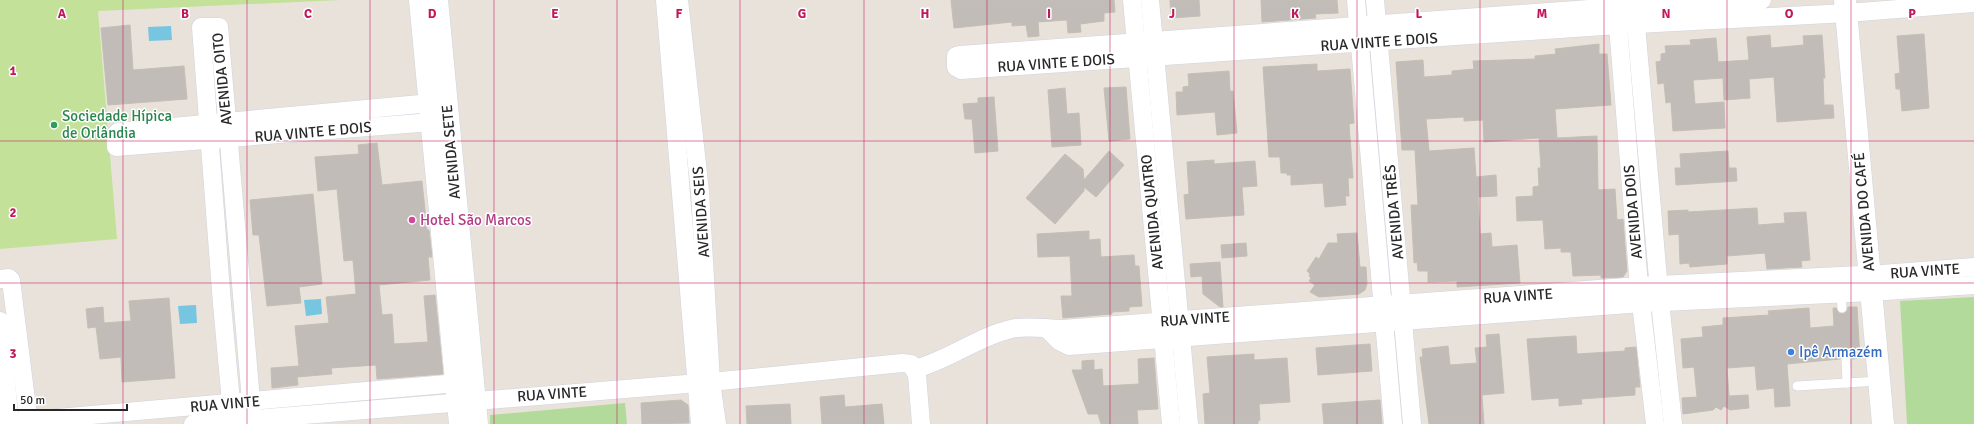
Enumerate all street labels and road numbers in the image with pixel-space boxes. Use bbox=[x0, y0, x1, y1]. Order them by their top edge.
street label: RUA VINTE E DOIS bbox=[1320, 29, 1438, 55]
street label: AVENIDA OITO bbox=[208, 32, 236, 126]
street label: RUA VINTE E DOIS bbox=[997, 50, 1115, 76]
street label: AVENIDA SETE bbox=[438, 104, 464, 200]
street label: RUA VINTE E DOIS bbox=[254, 118, 372, 146]
street label: AVENIDA DO CAFÉ bbox=[1849, 152, 1878, 272]
street label: AVENIDA QUATRO bbox=[1137, 153, 1167, 271]
street label: AVENIDA TRÊS bbox=[1381, 164, 1407, 260]
street label: AVENIDA DOIS bbox=[1620, 164, 1646, 260]
street label: AVENIDA SEIS bbox=[689, 166, 713, 258]
street label: RUA VINTE bbox=[1889, 260, 1961, 282]
street label: RUA VINTE bbox=[1482, 285, 1554, 307]
street label: RUA VINTE bbox=[1159, 308, 1231, 330]
street label: RUA VINTE bbox=[516, 383, 588, 405]
street label: RUA VINTE bbox=[189, 392, 261, 416]

